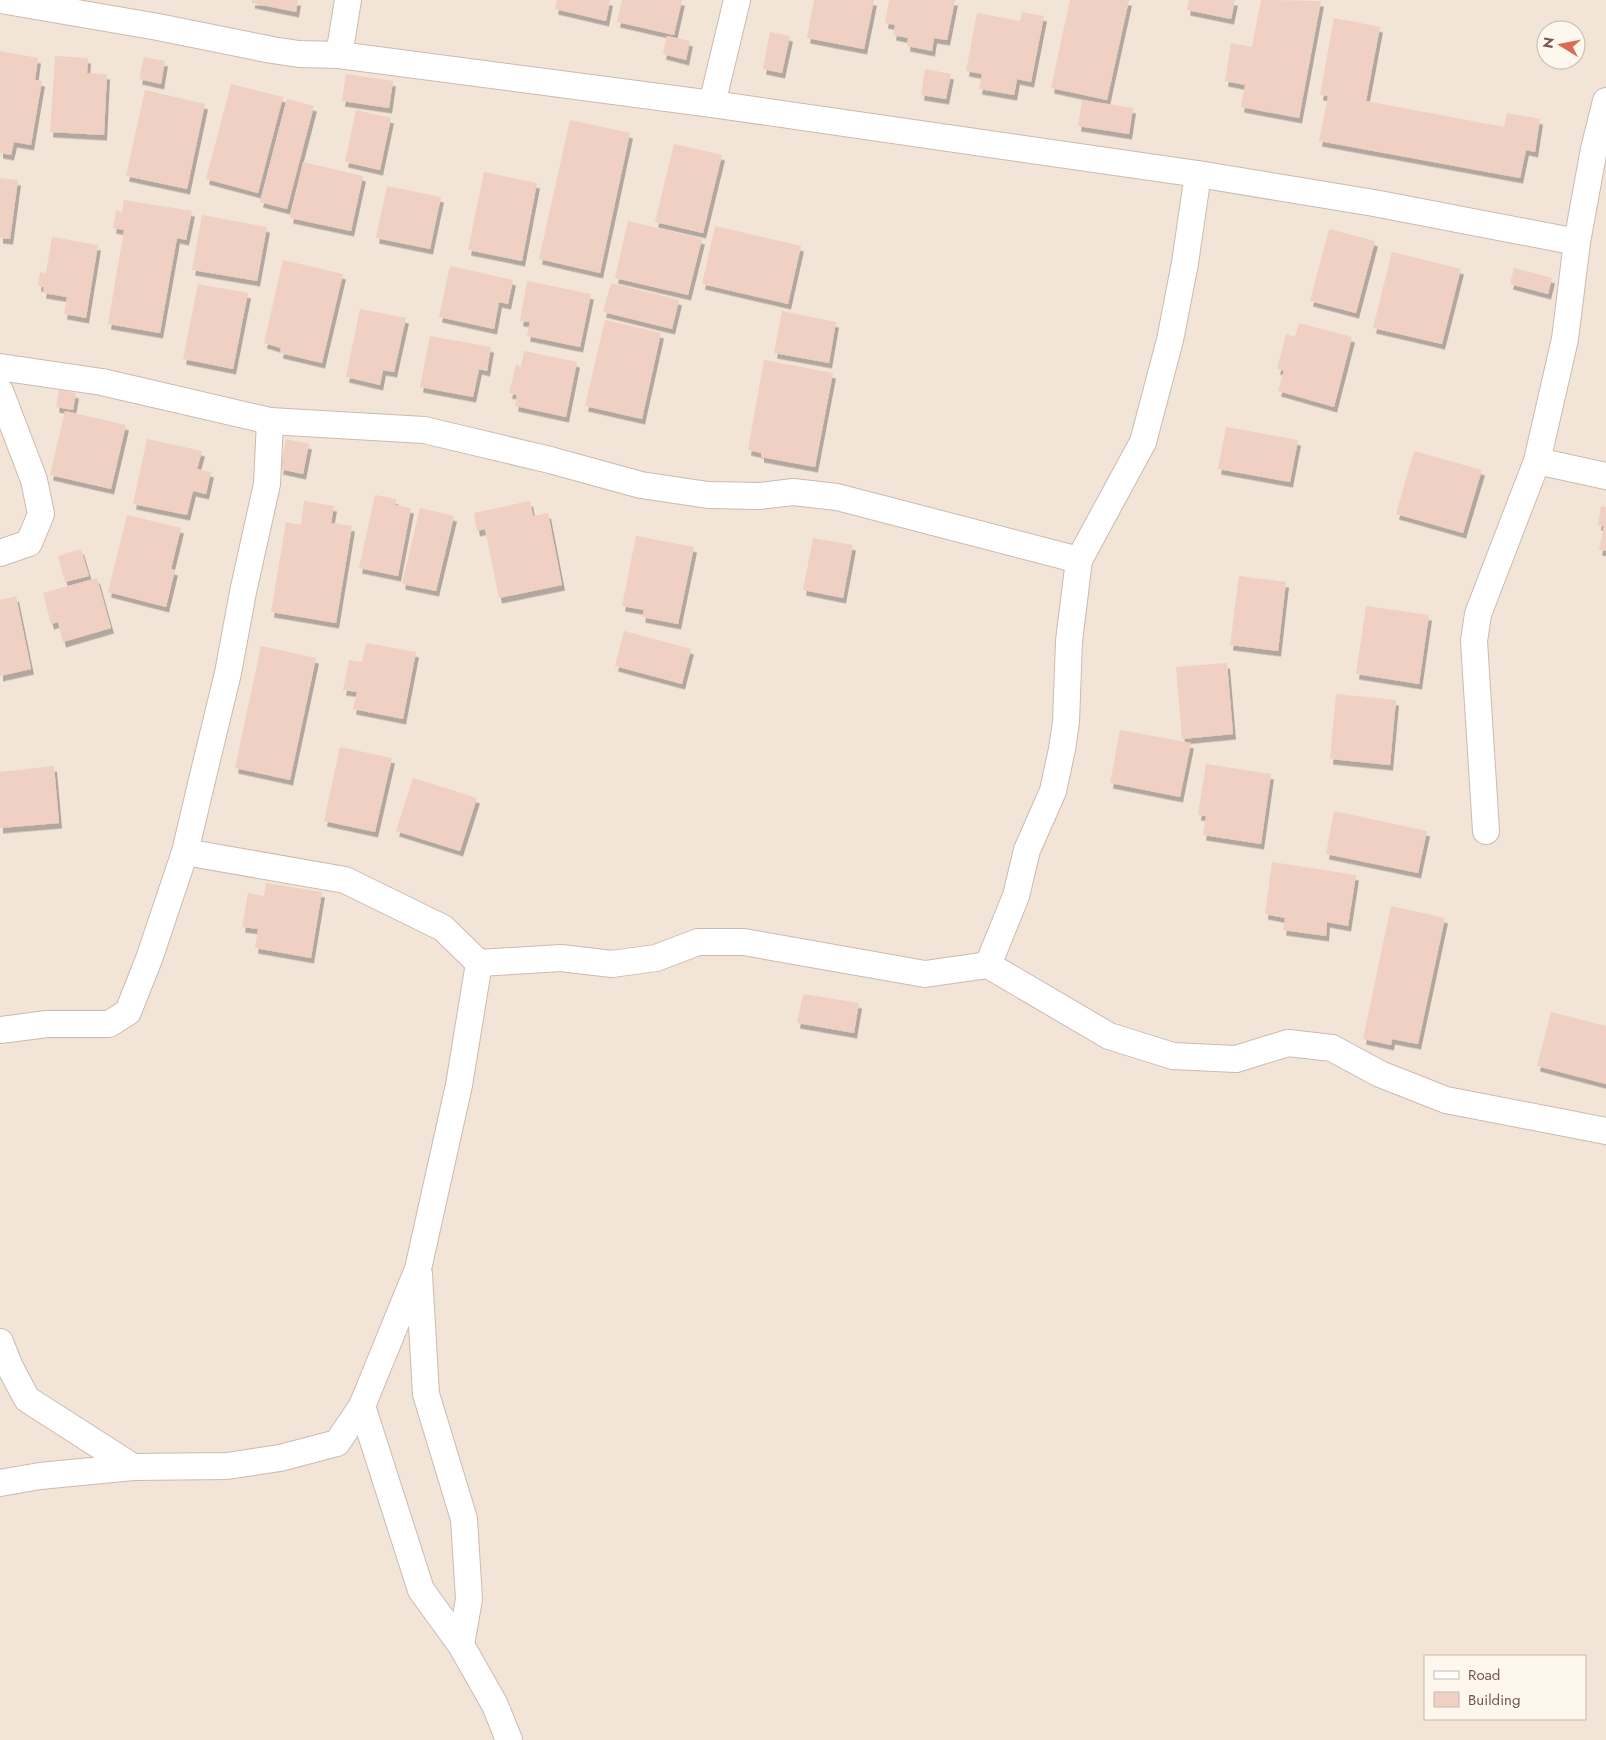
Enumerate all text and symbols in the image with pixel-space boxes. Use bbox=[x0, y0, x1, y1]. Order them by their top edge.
north arrow bbox=[1536, 20, 1586, 70]
text: N bbox=[1537, 36, 1559, 50]
legend bbox=[1424, 1655, 1586, 1720]
text: Road bbox=[1468, 1664, 1500, 1686]
text: Building bbox=[1468, 1689, 1520, 1711]

